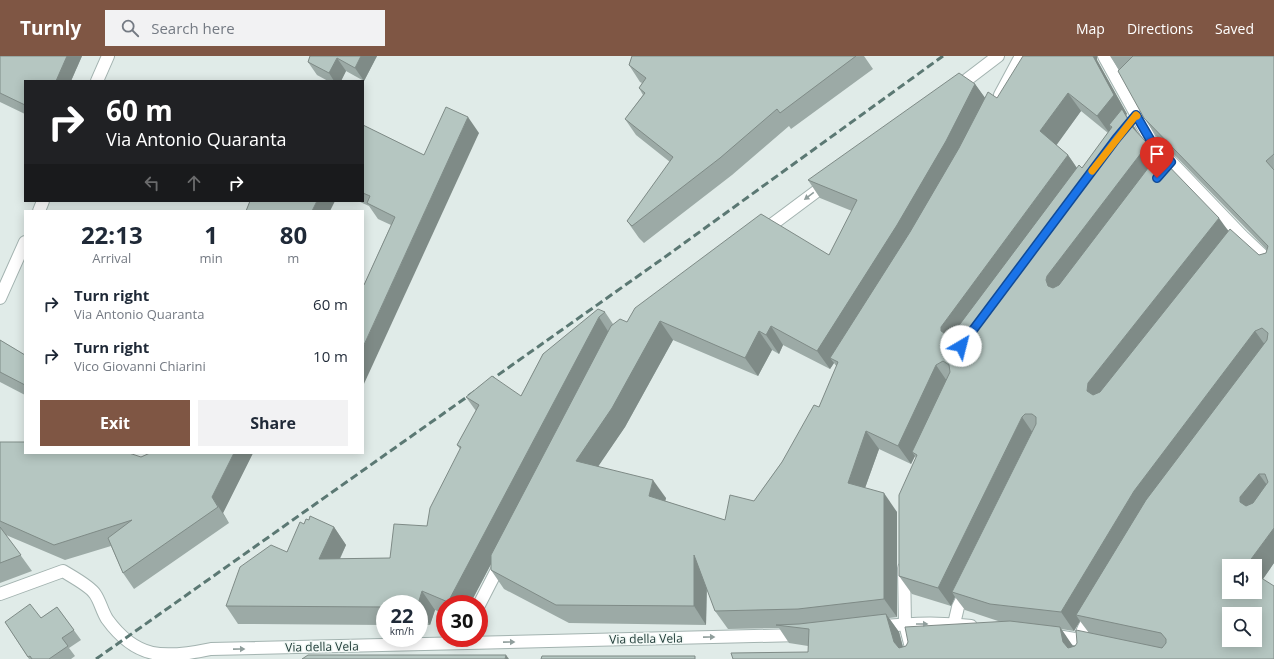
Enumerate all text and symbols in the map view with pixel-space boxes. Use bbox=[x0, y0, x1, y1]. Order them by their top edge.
search box bbox=[105, 10, 385, 46]
text: Turnly bbox=[20, 15, 81, 41]
icon: search bbox=[119, 17, 141, 39]
text: Search here bbox=[151, 18, 235, 38]
text: Map bbox=[1076, 19, 1105, 38]
text: Directions bbox=[1127, 19, 1193, 38]
text: Saved bbox=[1215, 19, 1254, 38]
text: 60 m bbox=[106, 91, 173, 129]
icon: right bbox=[40, 96, 92, 148]
text: Via Antonio Quaranta bbox=[106, 127, 287, 151]
pin bbox=[1140, 137, 1174, 178]
icon: arrive bbox=[1146, 143, 1168, 165]
icon: left bbox=[141, 172, 163, 194]
icon: ahead bbox=[183, 172, 205, 194]
icon: right bbox=[225, 172, 247, 194]
one-way arrow bbox=[804, 192, 815, 201]
text: 22:13 bbox=[81, 218, 143, 251]
text: 1 bbox=[204, 218, 218, 251]
text: 80 bbox=[280, 218, 307, 251]
text: Arrival bbox=[92, 249, 131, 267]
text: min bbox=[199, 249, 223, 267]
text: m bbox=[287, 249, 299, 267]
text: Turn right bbox=[74, 285, 149, 305]
icon: right bbox=[40, 293, 62, 315]
text: 60 m bbox=[313, 294, 348, 314]
text: Via Antonio Quaranta bbox=[74, 305, 204, 323]
position arrow bbox=[940, 325, 982, 367]
text: Turn right bbox=[74, 337, 149, 357]
icon: right bbox=[40, 345, 62, 367]
text: 10 m bbox=[313, 346, 348, 366]
text: Vico Giovanni Chiarini bbox=[74, 357, 206, 375]
button: Exit bbox=[40, 400, 190, 446]
button: Share bbox=[198, 400, 348, 446]
map controls bbox=[1222, 559, 1262, 647]
button: sound bbox=[1222, 559, 1262, 599]
speed limit sign: 30 bbox=[436, 595, 488, 647]
text: 22 bbox=[391, 602, 413, 629]
button: search bbox=[1222, 607, 1262, 647]
one-way arrow bbox=[916, 621, 929, 627]
text: km/h bbox=[390, 624, 414, 638]
street label: Via della Vela bbox=[609, 629, 683, 648]
one-way arrow bbox=[703, 634, 715, 641]
street label: Via della Vela bbox=[285, 637, 359, 656]
one-way arrow bbox=[503, 639, 515, 646]
one-way arrow bbox=[233, 646, 246, 652]

